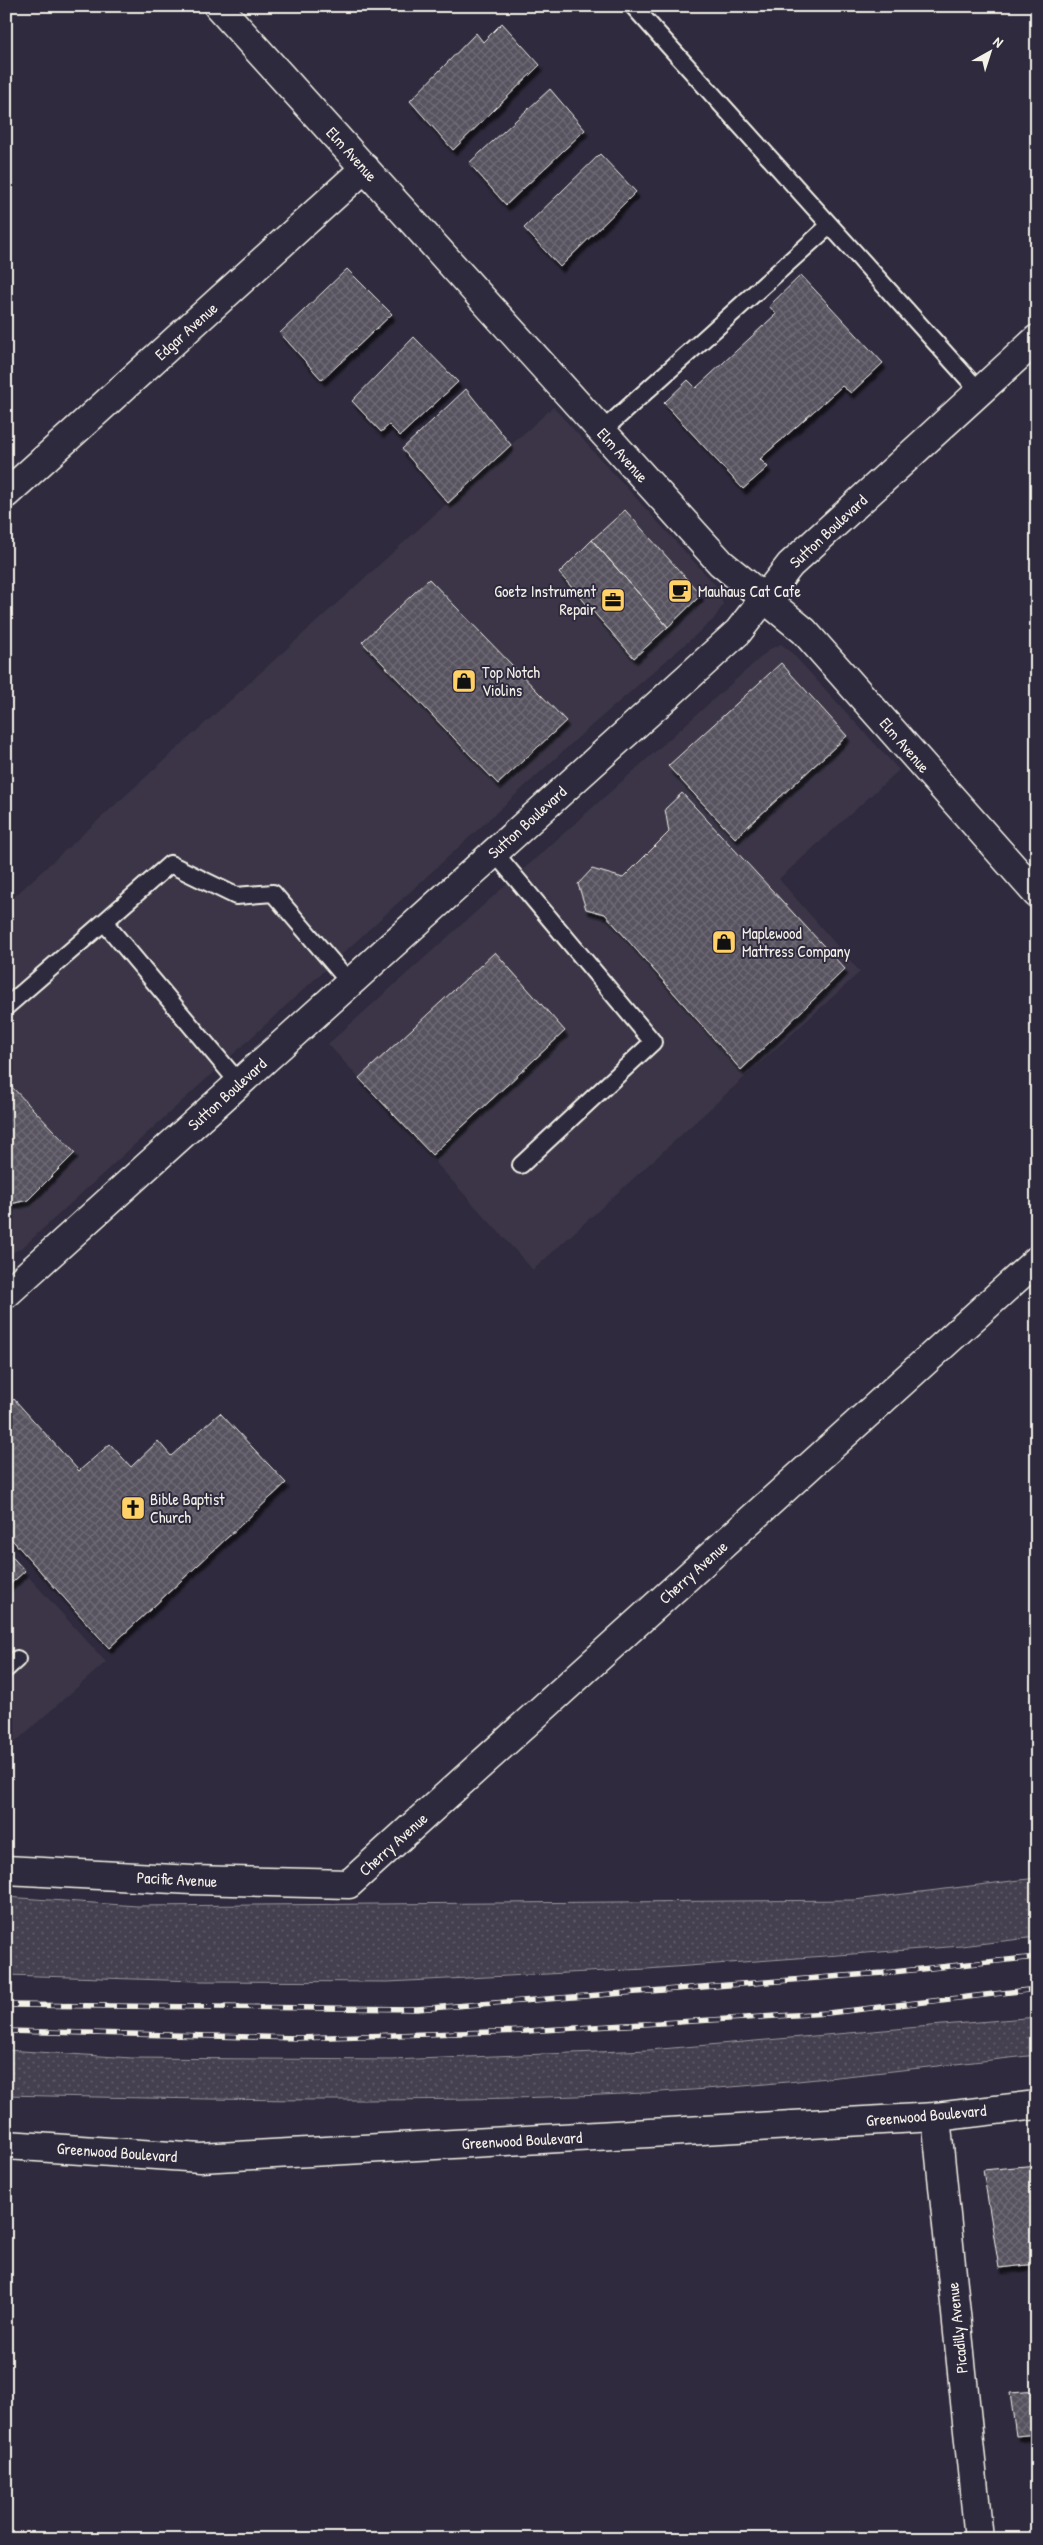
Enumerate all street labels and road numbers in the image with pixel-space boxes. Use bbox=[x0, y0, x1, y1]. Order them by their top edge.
street label: Elm Avenue bbox=[322, 122, 383, 187]
street label: Edgar Avenue bbox=[150, 297, 222, 365]
street label: Elm Avenue bbox=[593, 423, 654, 488]
street label: Sutton Boulevard bbox=[784, 489, 872, 573]
street label: Elm Avenue bbox=[875, 713, 936, 778]
street label: Sutton Boulevard bbox=[483, 781, 571, 863]
street label: Sutton Boulevard bbox=[183, 1053, 271, 1135]
street label: Cherry Avenue bbox=[654, 1535, 732, 1609]
street label: Cherry Avenue bbox=[354, 1807, 432, 1881]
street label: Pacific Avenue bbox=[136, 1866, 218, 1892]
street label: Greenwood Boulevard bbox=[865, 2099, 987, 2131]
street label: Greenwood Boulevard bbox=[461, 2126, 583, 2154]
street label: Greenwood Boulevard bbox=[56, 2137, 178, 2167]
street label: Picadilly Avenue bbox=[941, 2281, 973, 2375]

